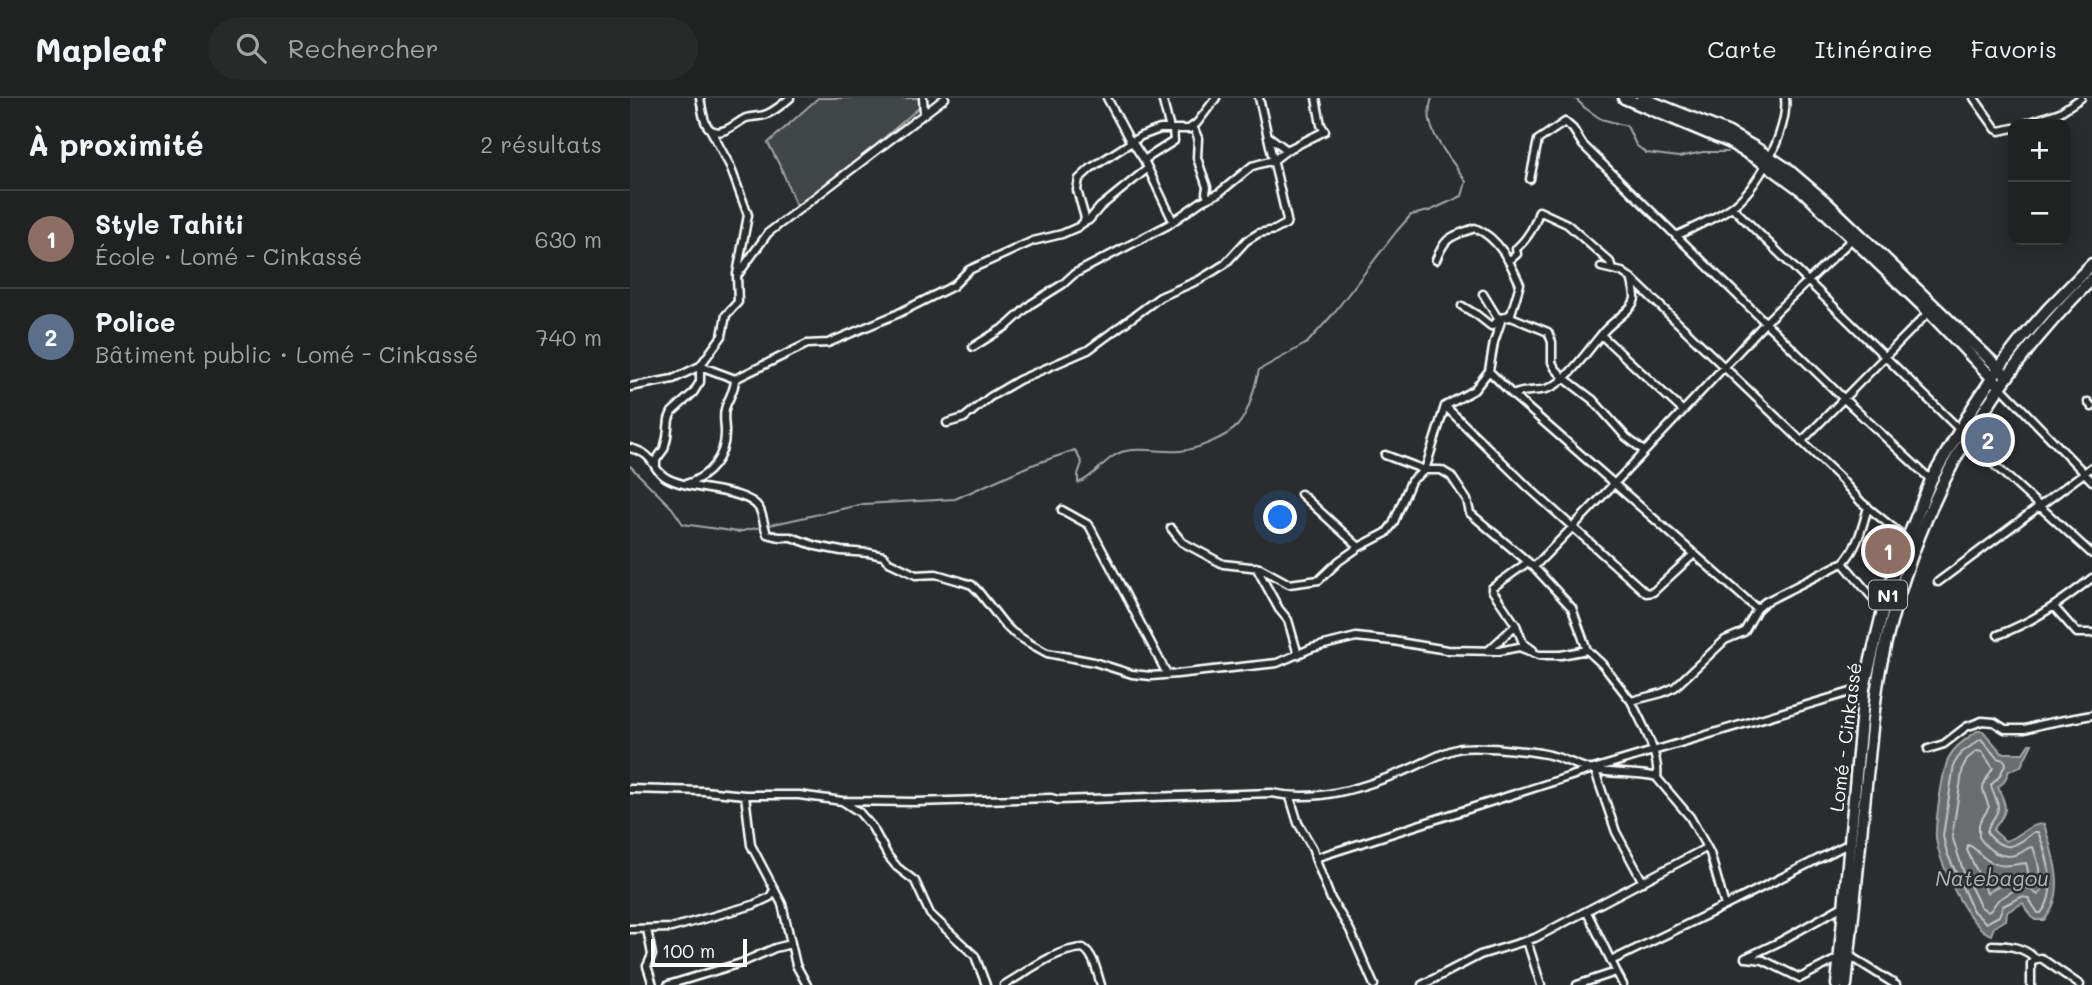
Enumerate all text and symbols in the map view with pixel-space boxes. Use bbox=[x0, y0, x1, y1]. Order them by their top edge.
search box bbox=[208, 17, 698, 80]
text: Mapleaf bbox=[35, 27, 166, 70]
icon: search bbox=[232, 29, 270, 67]
text: Rechercher bbox=[288, 31, 439, 65]
text: Carte bbox=[1707, 33, 1777, 64]
text: Itinéraire bbox=[1815, 33, 1933, 64]
text: Favoris bbox=[1971, 33, 2057, 64]
map controls bbox=[2008, 119, 2071, 245]
button: + bbox=[2008, 119, 2071, 182]
text: À proximité bbox=[28, 124, 204, 164]
text: 2 résultats bbox=[480, 129, 602, 159]
button: − bbox=[2008, 182, 2071, 245]
text: Style Tahiti bbox=[95, 207, 244, 241]
text: 1 bbox=[46, 224, 56, 254]
text: 630 m bbox=[535, 224, 602, 254]
text: École · Lomé - Cinkassé bbox=[95, 241, 362, 271]
text: Police bbox=[95, 305, 175, 339]
text: 2 bbox=[45, 322, 57, 352]
text: 740 m bbox=[536, 322, 602, 352]
text: Bâtiment public · Lomé - Cinkassé bbox=[95, 339, 478, 369]
pin: 2 bbox=[1965, 414, 2011, 466]
your location bbox=[1263, 500, 1297, 534]
pin: 1 bbox=[1865, 525, 1911, 577]
road number: N1 bbox=[1869, 580, 1907, 610]
street label: Lomé - Cinkassé bbox=[1823, 661, 1867, 813]
water label: Natebagou bbox=[1935, 864, 2049, 891]
scale bar bbox=[651, 936, 747, 968]
text: 100 m bbox=[662, 938, 715, 963]

